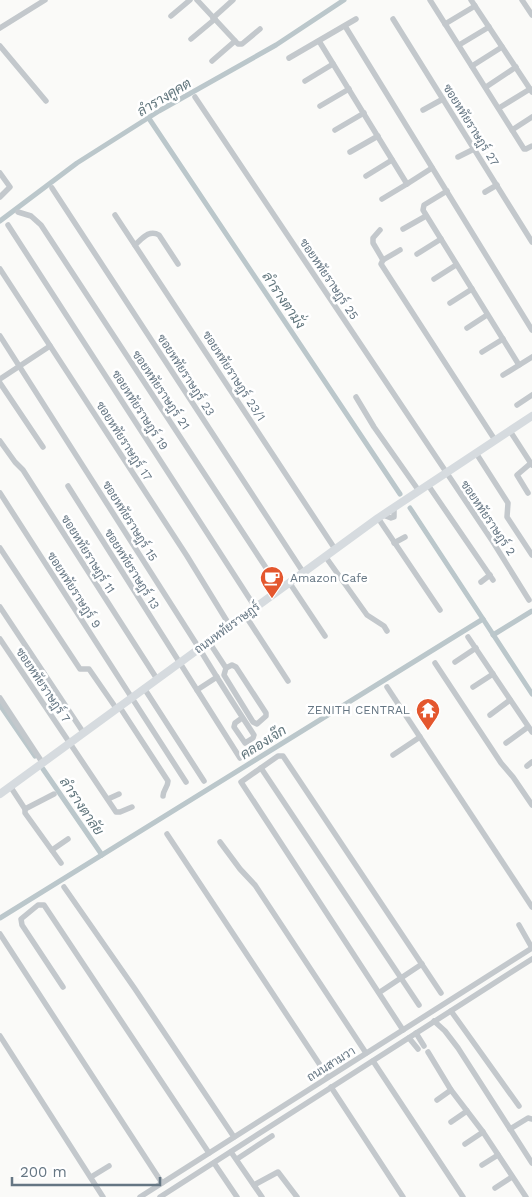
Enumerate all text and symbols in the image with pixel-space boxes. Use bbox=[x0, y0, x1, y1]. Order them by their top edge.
water label: ลำรางคูคต bbox=[134, 75, 195, 121]
street label: ซอยหทัยราษฎร์ 27 bbox=[439, 81, 503, 169]
street label: ซอยหทัยราษฎร์ 25 bbox=[296, 235, 362, 323]
water label: ลำรางตามั่ง bbox=[259, 267, 312, 331]
street label: ซอยหทัยราษฎร์ 23/1 bbox=[199, 328, 269, 424]
street label: ซอยหทัยราษฎร์ 23 bbox=[154, 331, 218, 419]
street label: ซอยหทัยราษฎร์ 21 bbox=[129, 347, 193, 433]
street label: ซอยหทัยราษฎร์ 19 bbox=[108, 367, 172, 453]
street label: ซอยหทัยราษฎร์ 17 bbox=[92, 398, 156, 484]
street label: ซอยหทัยราษฎร์ 2 bbox=[457, 477, 519, 559]
street label: ซอยหทัยราษฎร์ 15 bbox=[99, 478, 161, 564]
street label: ซอยหทัยราษฎร์ 11 bbox=[57, 512, 119, 596]
street label: ซอยหทัยราษฎร์ 13 bbox=[101, 526, 163, 612]
street label: ซอยหทัยราษฎร์ 9 bbox=[43, 549, 105, 631]
cafe icon: Amazon Cafe bbox=[259, 565, 285, 599]
place label: Amazon Cafe bbox=[290, 571, 368, 585]
street label: ถนนหทัยราษฎร์ bbox=[191, 599, 263, 657]
street label: ซอยหทัยราษฎร์ 7 bbox=[12, 644, 74, 726]
temple icon: ZENITH CENTRAL bbox=[415, 697, 441, 731]
place label: ZENITH CENTRAL bbox=[307, 703, 410, 717]
water label: คลองเจ๊ก bbox=[237, 722, 289, 762]
water label: ลำรางตาลัย bbox=[57, 774, 107, 838]
street label: ถนนสามวา bbox=[304, 1044, 358, 1084]
scale bar bbox=[12, 1154, 160, 1186]
text: 200 m bbox=[20, 1163, 67, 1181]

